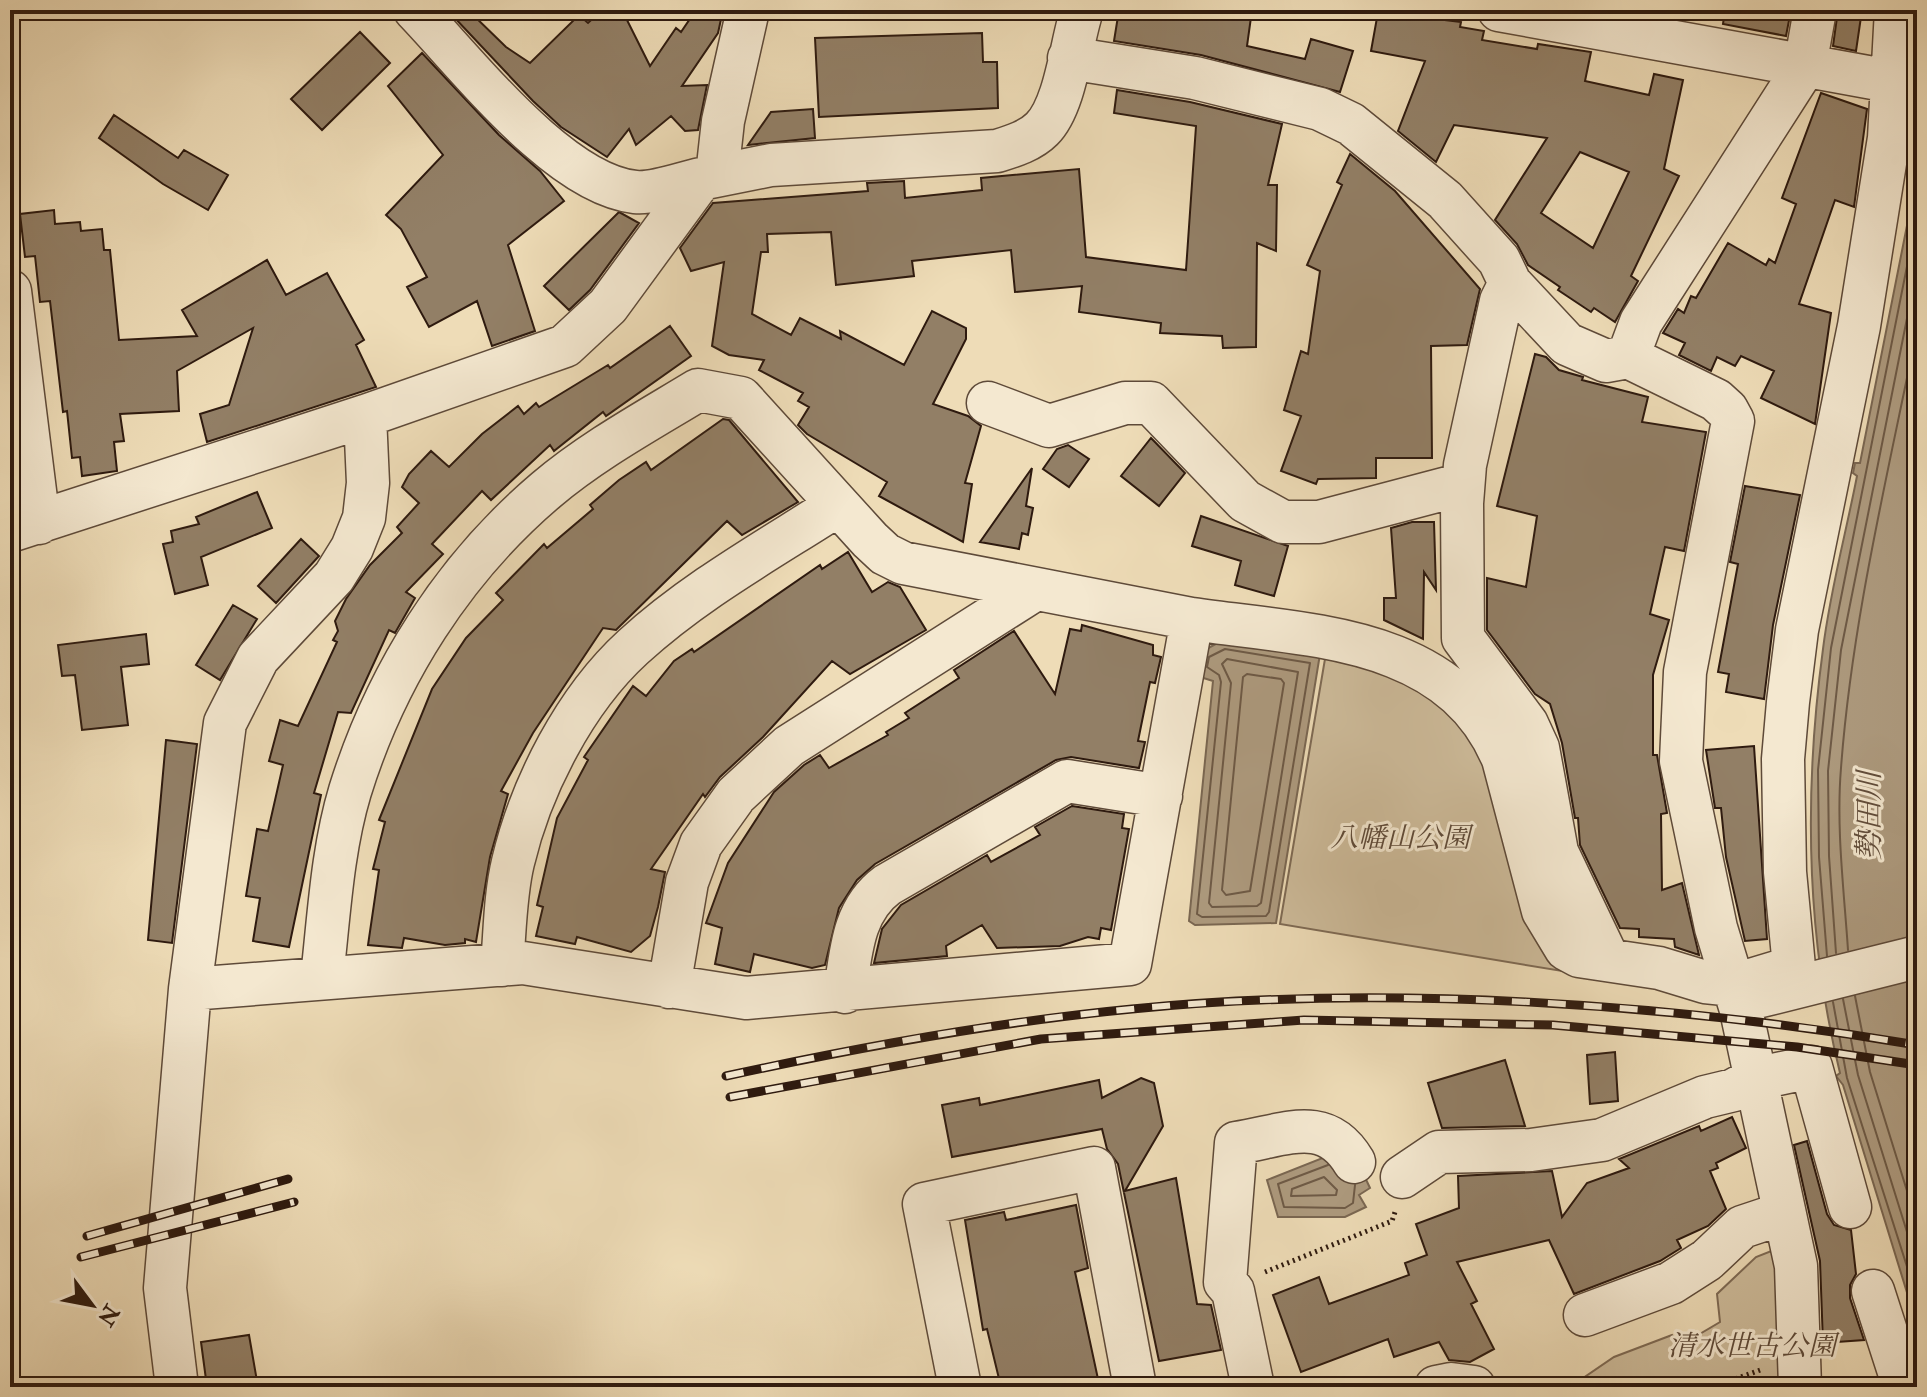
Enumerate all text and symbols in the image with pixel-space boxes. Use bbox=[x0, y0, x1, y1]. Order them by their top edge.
water label: 勢田川 bbox=[1851, 768, 1888, 861]
park label: 八幡山公園 bbox=[1330, 821, 1474, 856]
north arrow bbox=[52, 1265, 132, 1345]
text: N bbox=[91, 1298, 126, 1331]
park label: 清水世古公園 bbox=[1668, 1329, 1840, 1364]

